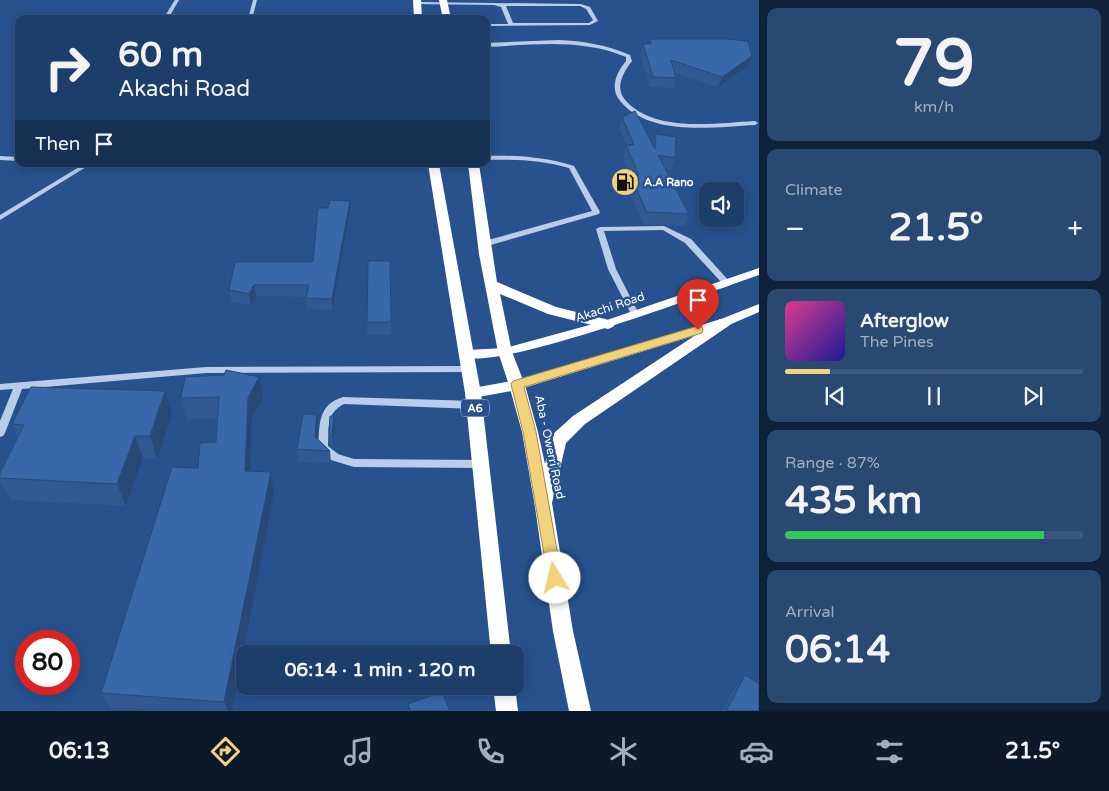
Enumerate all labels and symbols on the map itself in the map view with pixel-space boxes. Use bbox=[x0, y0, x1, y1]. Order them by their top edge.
fuel station icon: A.A Rano bbox=[610, 167, 640, 197]
place label: A.A Rano bbox=[644, 176, 694, 189]
pin bbox=[677, 279, 719, 330]
street label: Akachi Road bbox=[574, 289, 646, 325]
street label: Aba - Owerri Road bbox=[532, 394, 568, 500]
road number: A6 bbox=[461, 399, 489, 416]
position arrow bbox=[528, 551, 580, 603]
speed limit sign: 80 bbox=[15, 630, 80, 695]

